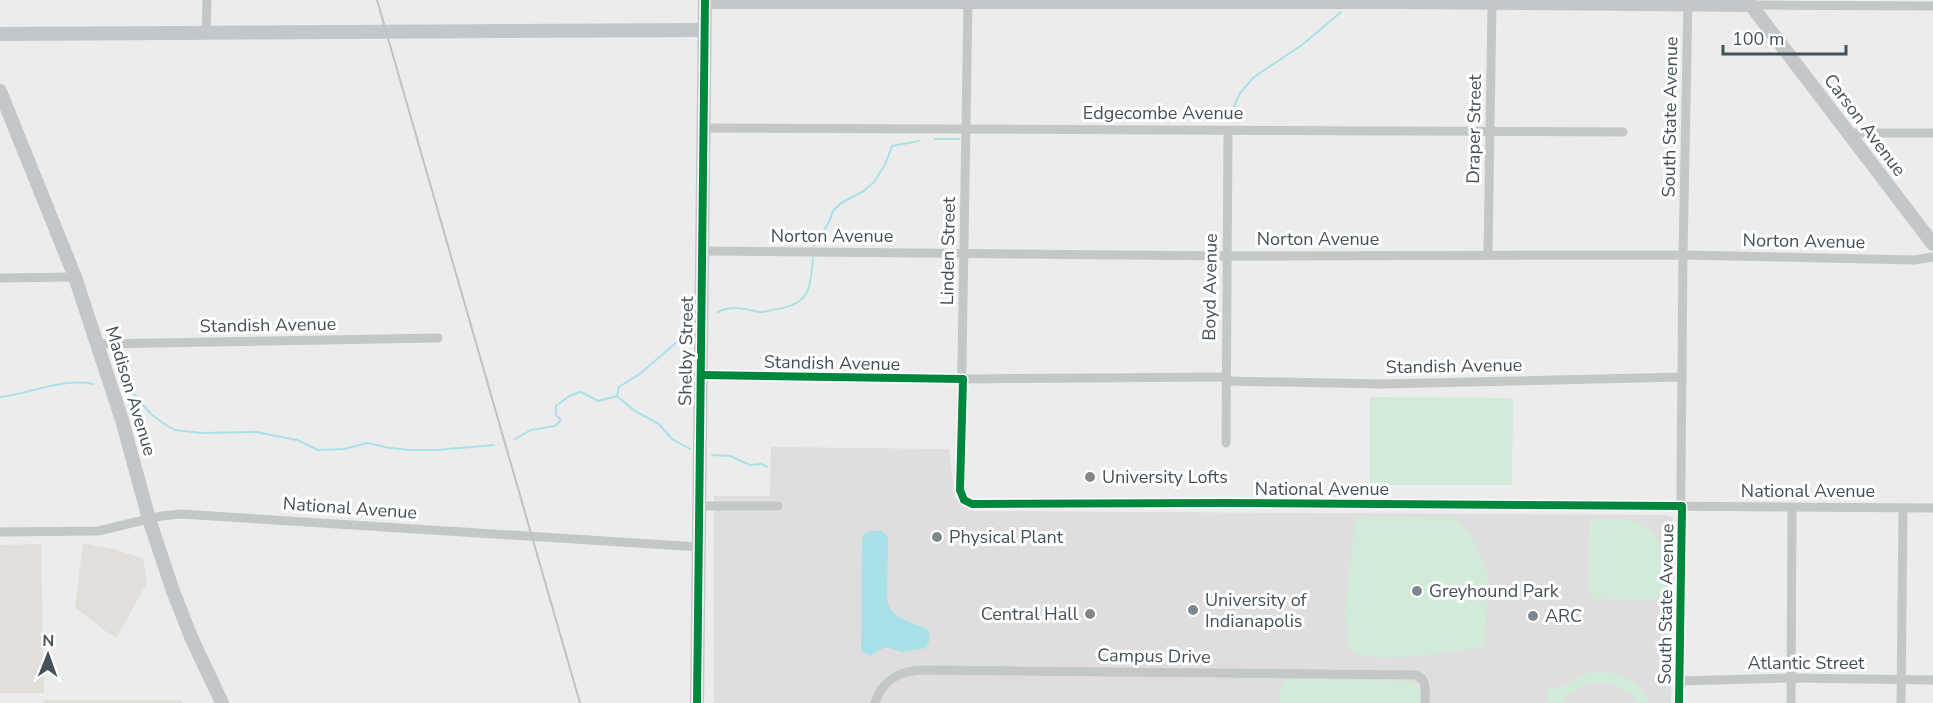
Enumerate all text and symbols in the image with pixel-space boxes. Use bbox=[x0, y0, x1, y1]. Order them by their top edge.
scale bar bbox=[1723, 18, 1846, 56]
text: 100 m bbox=[1732, 27, 1784, 51]
street label: South State Avenue bbox=[1657, 36, 1683, 198]
street label: Carson Avenue bbox=[1819, 69, 1911, 181]
street label: Draper Street bbox=[1461, 73, 1487, 184]
street label: Edgecombe Avenue bbox=[1083, 101, 1243, 125]
street label: Linden Street bbox=[935, 196, 961, 305]
street label: Norton Avenue bbox=[771, 224, 893, 248]
street label: Norton Avenue bbox=[1257, 227, 1379, 251]
street label: Norton Avenue bbox=[1743, 228, 1865, 254]
street label: Boyd Avenue bbox=[1197, 233, 1223, 341]
street label: Shelby Street bbox=[673, 295, 699, 406]
street label: Standish Avenue bbox=[200, 312, 336, 338]
street label: Madison Avenue bbox=[100, 323, 162, 459]
street label: Standish Avenue bbox=[764, 350, 900, 376]
street label: Standish Avenue bbox=[1386, 353, 1522, 379]
place label: University Lofts bbox=[1102, 465, 1228, 489]
marker: University Lofts bbox=[1083, 470, 1097, 484]
street label: National Avenue bbox=[1255, 477, 1389, 501]
street label: National Avenue bbox=[1741, 479, 1875, 503]
street label: National Avenue bbox=[282, 491, 418, 525]
street label: South State Avenue bbox=[1653, 523, 1679, 685]
place label: Physical Plant bbox=[949, 525, 1064, 549]
marker: Physical Plant bbox=[930, 530, 944, 544]
place label: Greyhound Park bbox=[1429, 579, 1560, 603]
marker: Greyhound Park bbox=[1410, 584, 1424, 598]
place label: University of Indianapolis bbox=[1205, 588, 1308, 633]
place label: Central Hall bbox=[981, 602, 1079, 626]
marker: University of Indianapolis bbox=[1186, 603, 1200, 617]
place label: ARC bbox=[1545, 604, 1582, 628]
marker: Central Hall bbox=[1083, 607, 1097, 621]
marker: ARC bbox=[1526, 609, 1540, 623]
north arrow bbox=[18, 625, 78, 685]
text: N bbox=[42, 630, 54, 652]
street label: Campus Drive bbox=[1097, 643, 1211, 669]
street label: Atlantic Street bbox=[1748, 651, 1865, 675]

